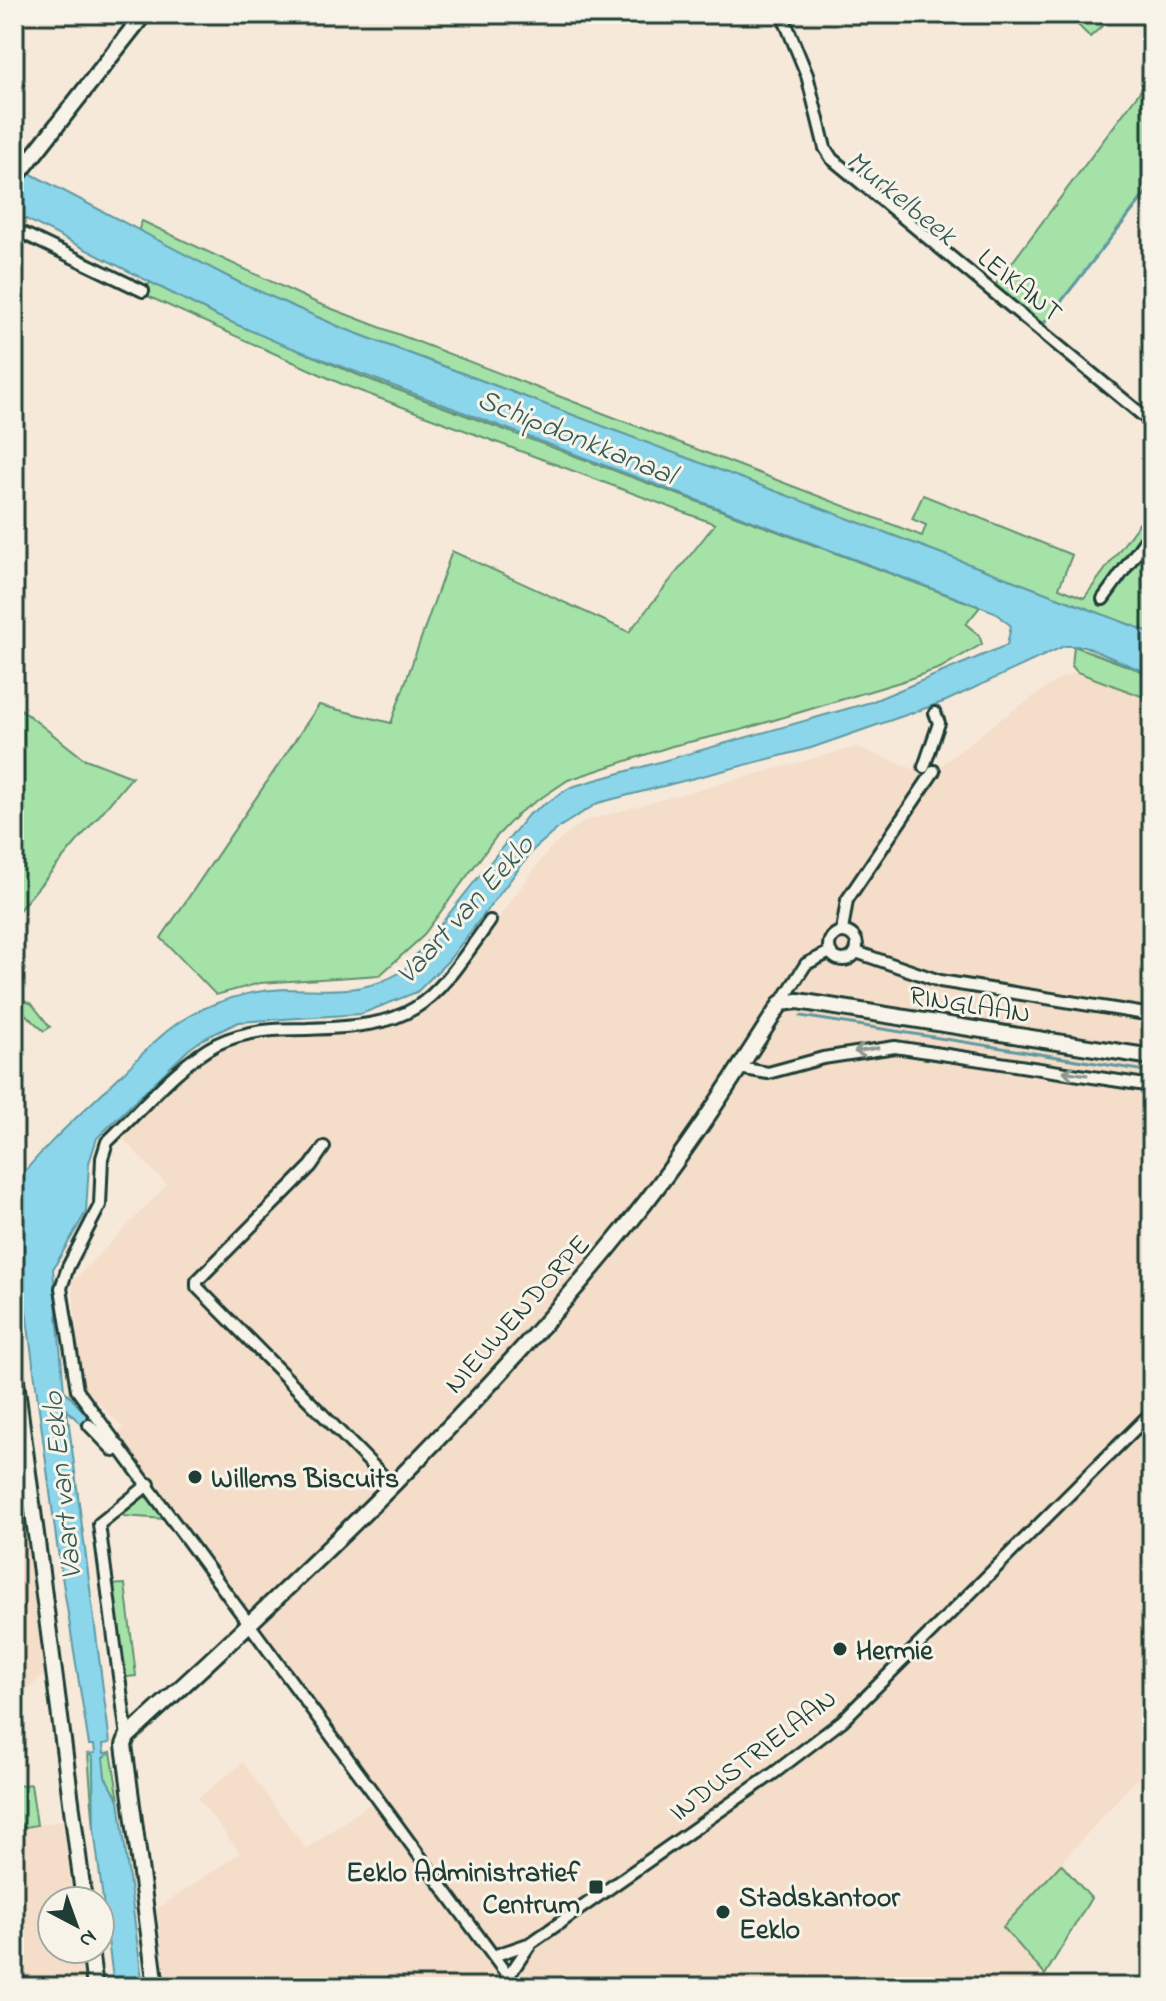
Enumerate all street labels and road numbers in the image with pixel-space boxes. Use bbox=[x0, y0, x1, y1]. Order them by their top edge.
street label: LEIKANT bbox=[967, 239, 1070, 334]
street label: RINGLAAN bbox=[906, 977, 1033, 1036]
street label: NIEUWENDORPE bbox=[436, 1227, 601, 1404]
street label: INDUSTRIELAAN bbox=[662, 1680, 847, 1834]

